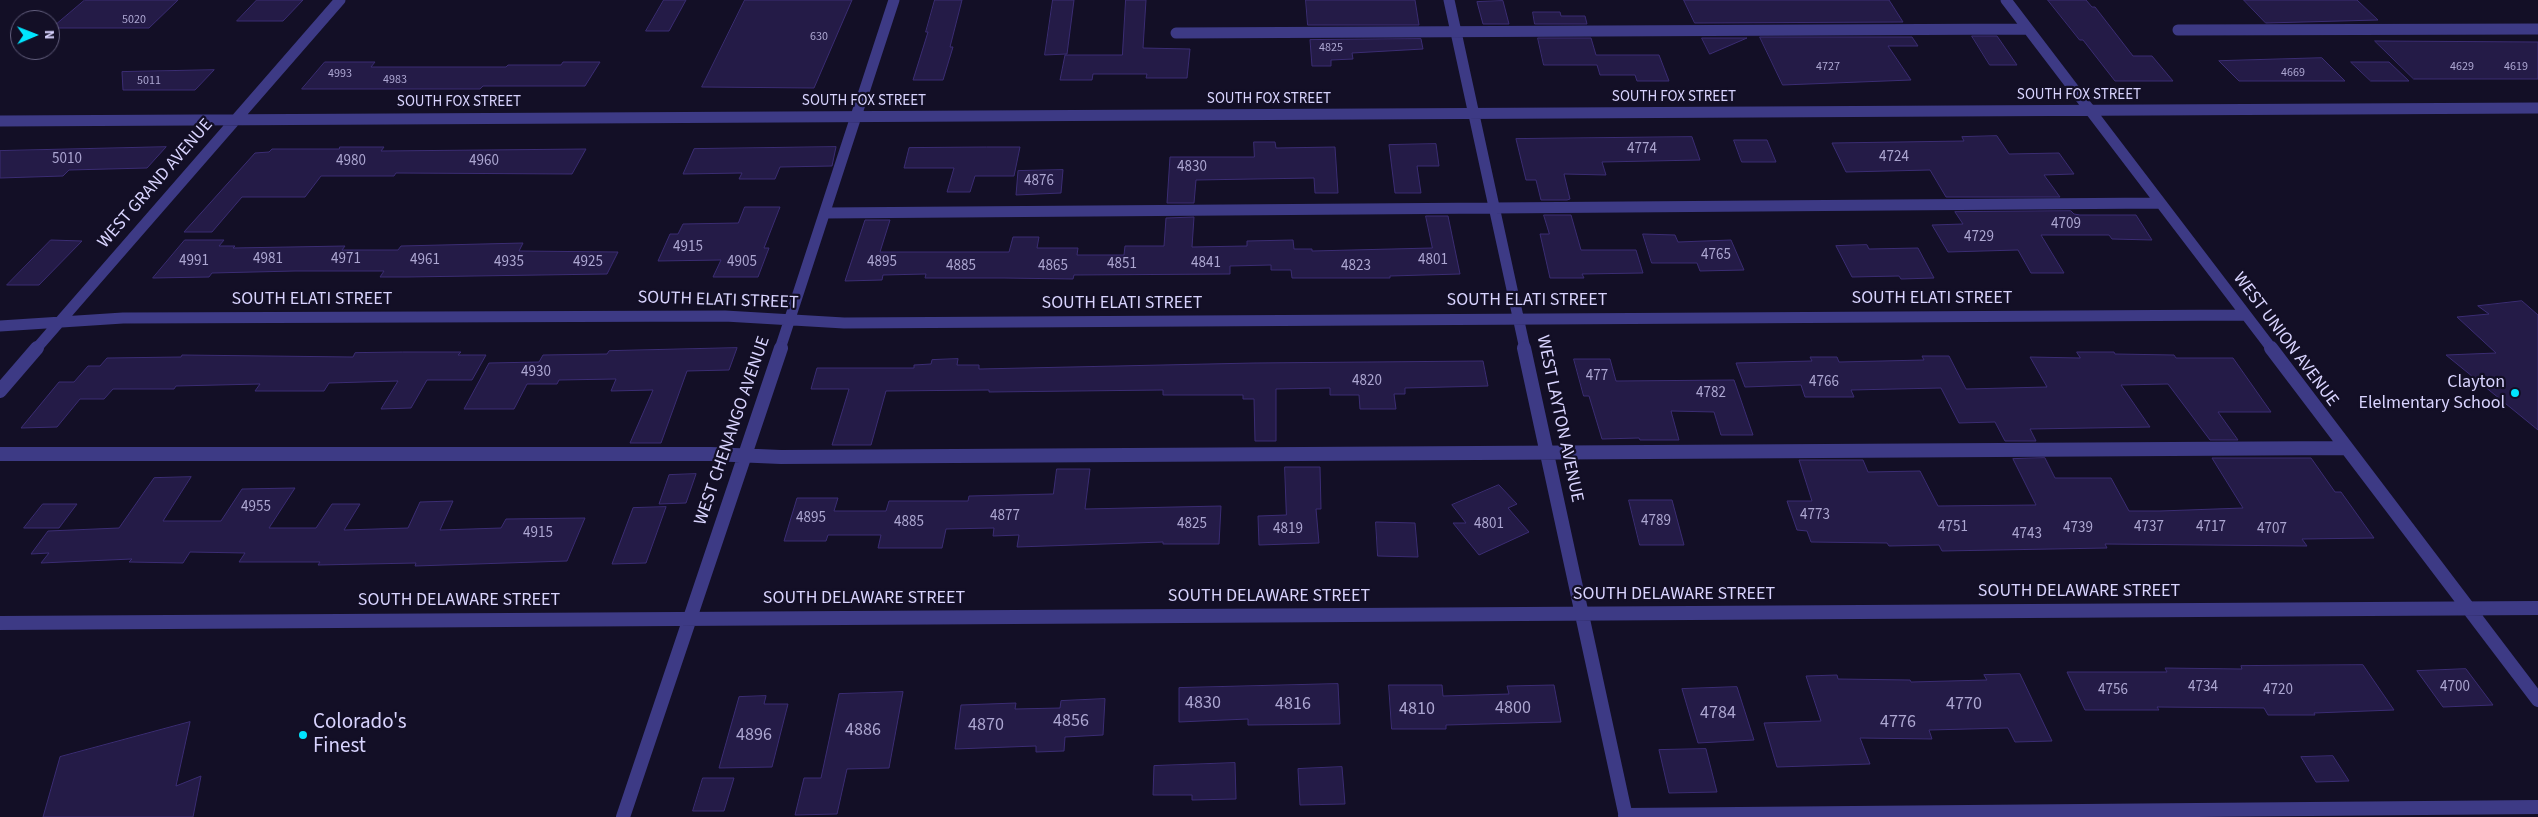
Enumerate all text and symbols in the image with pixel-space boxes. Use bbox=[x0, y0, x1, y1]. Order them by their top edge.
north arrow bbox=[10, 10, 60, 60]
house number: 5020 bbox=[122, 13, 146, 27]
text: N bbox=[39, 30, 59, 40]
house number: 630 bbox=[810, 30, 828, 44]
house number: 4825 bbox=[1319, 41, 1343, 55]
house number: 4727 bbox=[1816, 60, 1840, 74]
house number: 4629 bbox=[2450, 60, 2474, 74]
house number: 4619 bbox=[2504, 60, 2528, 74]
house number: 4669 bbox=[2281, 66, 2305, 80]
house number: 4993 bbox=[328, 67, 352, 81]
house number: 4983 bbox=[383, 73, 407, 87]
house number: 5011 bbox=[137, 74, 161, 88]
street label: SOUTH FOX STREET bbox=[2017, 87, 2141, 105]
street label: SOUTH FOX STREET bbox=[1612, 89, 1736, 107]
street label: SOUTH FOX STREET bbox=[1207, 91, 1331, 109]
street label: SOUTH FOX STREET bbox=[802, 93, 926, 111]
street label: SOUTH FOX STREET bbox=[397, 94, 521, 112]
street label: WEST GRAND AVENUE bbox=[94, 115, 218, 253]
house number: 4774 bbox=[1627, 141, 1657, 159]
house number: 4724 bbox=[1879, 149, 1909, 167]
house number: 5010 bbox=[52, 151, 82, 169]
house number: 4980 bbox=[336, 153, 366, 171]
house number: 4960 bbox=[469, 153, 499, 171]
house number: 4830 bbox=[1177, 159, 1207, 177]
house number: 4876 bbox=[1024, 173, 1054, 191]
house number: 4709 bbox=[2051, 216, 2081, 234]
house number: 4729 bbox=[1964, 229, 1994, 247]
house number: 4915 bbox=[673, 239, 703, 257]
house number: 4765 bbox=[1701, 247, 1731, 265]
house number: 4981 bbox=[253, 251, 283, 269]
house number: 4971 bbox=[331, 251, 361, 269]
house number: 4961 bbox=[410, 252, 440, 270]
house number: 4801 bbox=[1418, 252, 1448, 270]
house number: 4991 bbox=[179, 253, 209, 271]
house number: 4935 bbox=[494, 254, 524, 272]
house number: 4925 bbox=[573, 254, 603, 272]
house number: 4905 bbox=[727, 254, 757, 272]
house number: 4895 bbox=[867, 254, 897, 272]
house number: 4841 bbox=[1191, 255, 1221, 273]
house number: 4851 bbox=[1107, 256, 1137, 274]
house number: 4885 bbox=[946, 258, 976, 276]
house number: 4865 bbox=[1038, 258, 1068, 276]
house number: 4823 bbox=[1341, 258, 1371, 276]
street label: WEST UNION AVENUE bbox=[2228, 269, 2342, 411]
street label: SOUTH ELATI STREET bbox=[637, 287, 799, 315]
street label: SOUTH ELATI STREET bbox=[1852, 288, 2012, 310]
street label: SOUTH ELATI STREET bbox=[232, 289, 392, 311]
street label: SOUTH ELATI STREET bbox=[1447, 290, 1607, 312]
street label: SOUTH ELATI STREET bbox=[1042, 293, 1202, 315]
street label: WEST CHENANGO AVENUE bbox=[690, 334, 776, 528]
street label: WEST LAYTON AVENUE bbox=[1531, 334, 1587, 504]
house number: 4930 bbox=[521, 364, 551, 382]
house number: 477 bbox=[1586, 368, 1608, 386]
place label: Clayton Elelmentary School bbox=[2359, 372, 2505, 414]
house number: 4820 bbox=[1352, 373, 1382, 391]
house number: 4766 bbox=[1809, 374, 1839, 392]
house number: 4782 bbox=[1696, 385, 1726, 403]
marker: Clayton Elelmentary School bbox=[2509, 387, 2521, 399]
house number: 4955 bbox=[241, 499, 271, 517]
house number: 4773 bbox=[1800, 507, 1830, 525]
house number: 4877 bbox=[990, 508, 1020, 526]
house number: 4895 bbox=[796, 510, 826, 528]
house number: 4789 bbox=[1641, 513, 1671, 531]
house number: 4885 bbox=[894, 514, 924, 532]
house number: 4825 bbox=[1177, 516, 1207, 534]
house number: 4801 bbox=[1474, 516, 1504, 534]
house number: 4751 bbox=[1938, 519, 1968, 537]
house number: 4737 bbox=[2134, 519, 2164, 537]
house number: 4717 bbox=[2196, 519, 2226, 537]
house number: 4739 bbox=[2063, 520, 2093, 538]
house number: 4819 bbox=[1273, 521, 1303, 539]
house number: 4707 bbox=[2257, 521, 2287, 539]
house number: 4915 bbox=[523, 525, 553, 543]
house number: 4743 bbox=[2012, 526, 2042, 544]
street label: SOUTH DELAWARE STREET bbox=[1978, 581, 2180, 603]
street label: SOUTH DELAWARE STREET bbox=[1573, 584, 1775, 606]
street label: SOUTH DELAWARE STREET bbox=[1168, 586, 1370, 608]
street label: SOUTH DELAWARE STREET bbox=[763, 588, 965, 610]
street label: SOUTH DELAWARE STREET bbox=[358, 590, 560, 612]
house number: 4734 bbox=[2188, 679, 2218, 697]
house number: 4700 bbox=[2440, 679, 2470, 697]
house number: 4756 bbox=[2098, 682, 2128, 700]
house number: 4720 bbox=[2263, 682, 2293, 700]
house number: 4830 bbox=[1185, 693, 1221, 715]
house number: 4816 bbox=[1275, 694, 1311, 716]
house number: 4770 bbox=[1946, 694, 1982, 716]
house number: 4800 bbox=[1495, 698, 1531, 720]
house number: 4810 bbox=[1399, 699, 1435, 721]
house number: 4784 bbox=[1700, 703, 1736, 725]
place label: Colorado's Finest bbox=[313, 710, 407, 760]
house number: 4856 bbox=[1053, 711, 1089, 733]
house number: 4776 bbox=[1880, 712, 1916, 734]
house number: 4870 bbox=[968, 715, 1004, 737]
house number: 4886 bbox=[845, 720, 881, 742]
house number: 4896 bbox=[736, 725, 772, 747]
marker: Colorado's Finest bbox=[297, 729, 309, 741]

